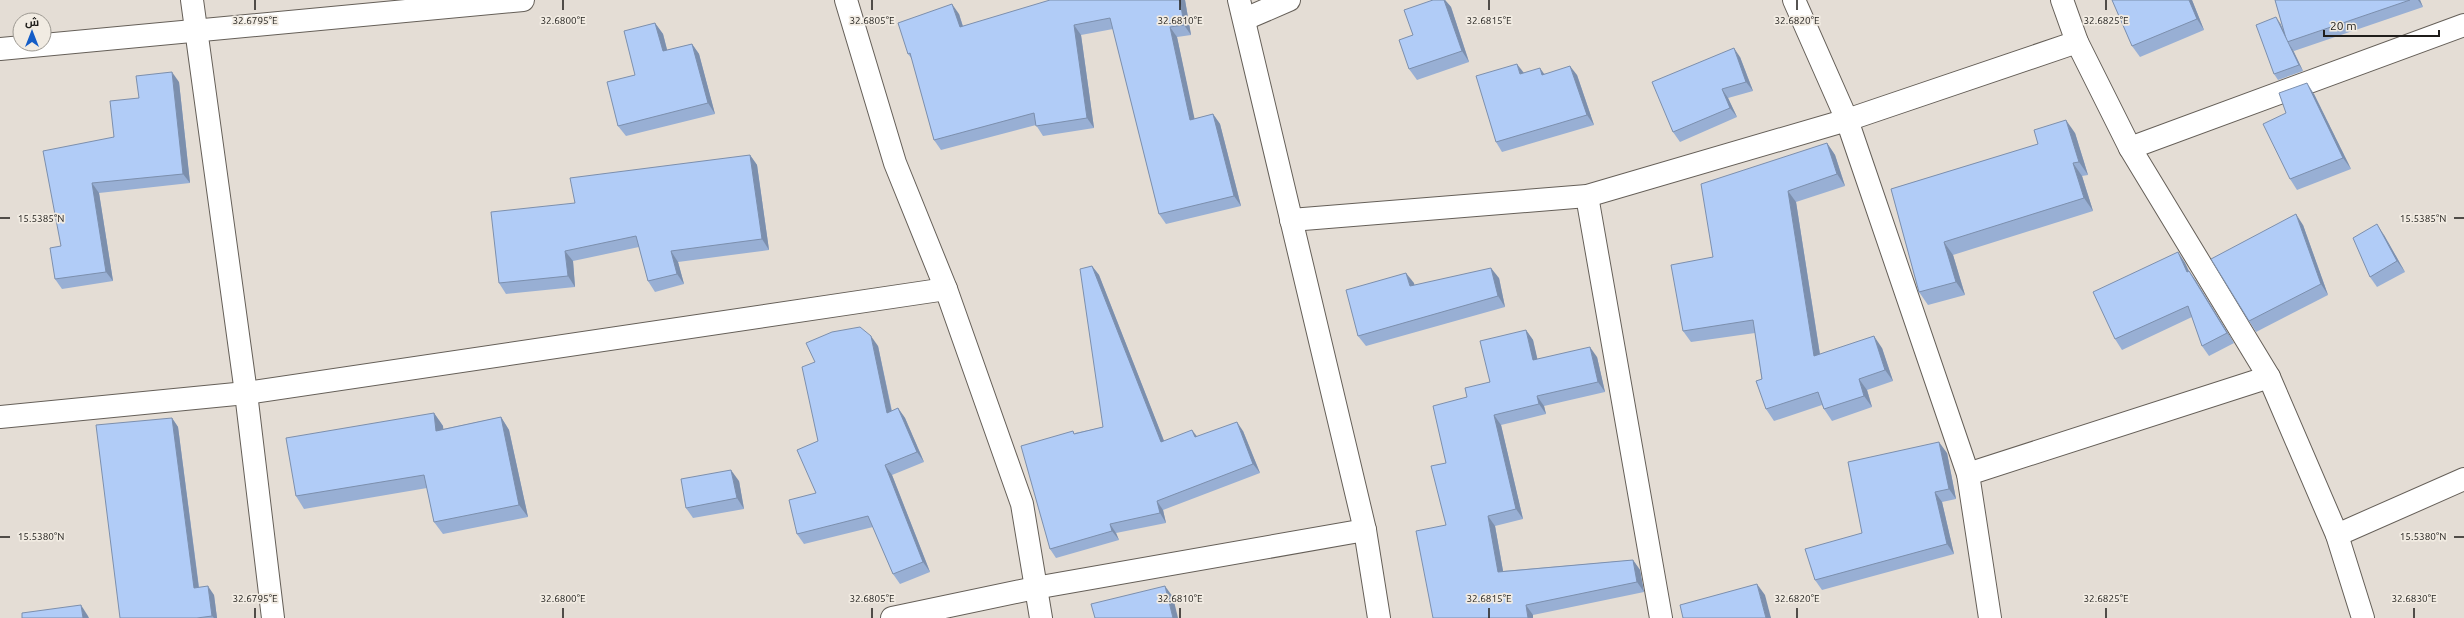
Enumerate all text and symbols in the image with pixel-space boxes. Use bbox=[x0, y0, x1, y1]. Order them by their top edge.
north arrow bbox=[12, 12, 52, 52]
scale bar bbox=[2324, 12, 2439, 38]
text: 32.6795°E bbox=[232, 15, 278, 26]
text: 32.6800°E bbox=[540, 15, 586, 26]
text: 32.6805°E bbox=[849, 15, 895, 26]
text: 32.6810°E bbox=[1157, 15, 1203, 26]
text: 32.6815°E bbox=[1466, 15, 1512, 26]
text: 32.6820°E bbox=[1774, 15, 1820, 26]
text: 32.6825°E bbox=[2083, 15, 2129, 26]
text: ش bbox=[25, 16, 39, 29]
text: 20 m bbox=[2330, 19, 2357, 32]
text: 15.5385°N bbox=[18, 213, 64, 224]
text: 15.5385°N bbox=[2400, 213, 2446, 224]
text: 15.5380°N bbox=[18, 531, 64, 542]
text: 15.5380°N bbox=[2400, 531, 2446, 542]
text: 32.6795°E bbox=[232, 593, 278, 604]
text: 32.6800°E bbox=[540, 593, 586, 604]
text: 32.6805°E bbox=[849, 593, 895, 604]
text: 32.6810°E bbox=[1157, 593, 1203, 604]
text: 32.6815°E bbox=[1466, 593, 1512, 604]
text: 32.6820°E bbox=[1774, 593, 1820, 604]
text: 32.6825°E bbox=[2083, 593, 2129, 604]
text: 32.6830°E bbox=[2391, 593, 2437, 604]

